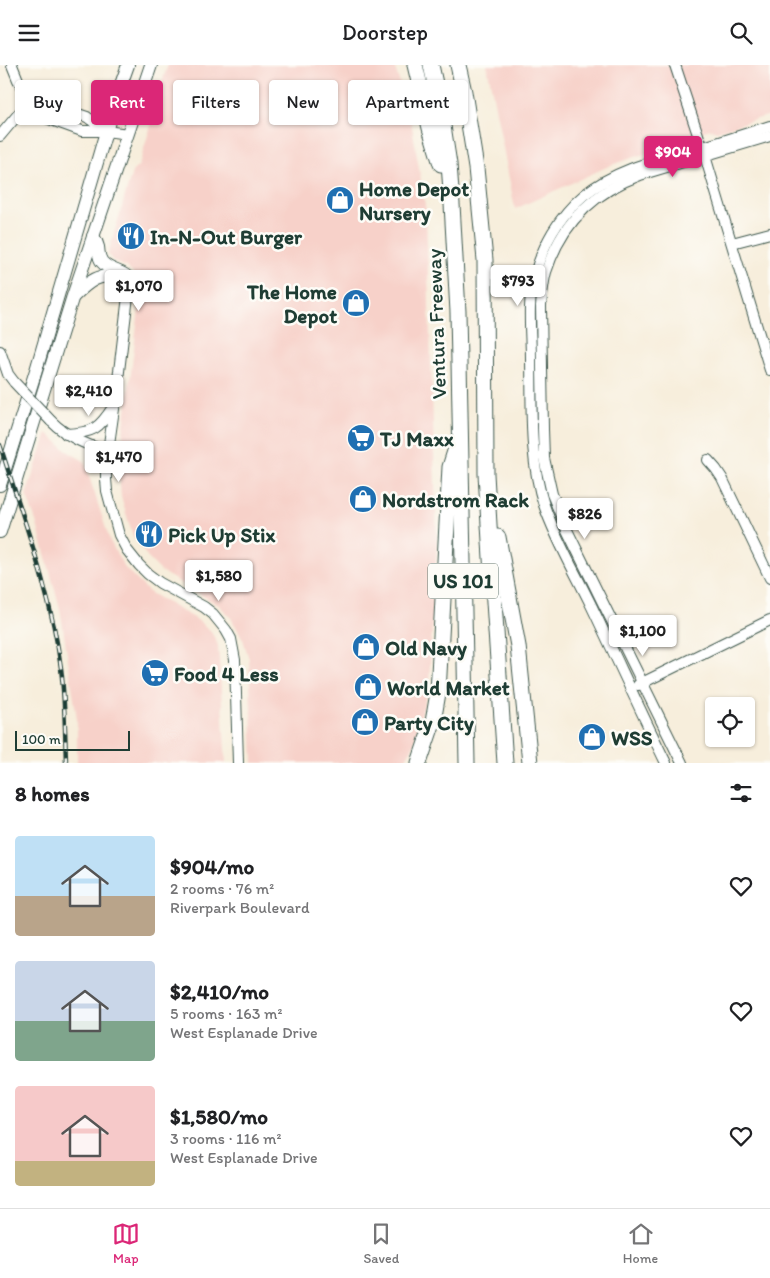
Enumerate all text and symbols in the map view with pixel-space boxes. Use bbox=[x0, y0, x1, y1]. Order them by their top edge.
icon: menu bbox=[15, 19, 43, 47]
text: Doorstep bbox=[342, 19, 428, 46]
icon: search bbox=[727, 19, 755, 47]
chip: Buy bbox=[15, 80, 81, 125]
chip: Rent bbox=[91, 80, 163, 125]
chip: Filters bbox=[173, 80, 259, 125]
chip: New bbox=[269, 80, 338, 125]
chip: Apartment bbox=[348, 80, 468, 125]
pin: $904 bbox=[643, 135, 703, 178]
text: $904 bbox=[655, 142, 691, 161]
place label: Home Depot Nursery bbox=[359, 176, 469, 226]
shop icon: Home Depot Nursery bbox=[325, 185, 355, 215]
restaurant icon: In-N-Out Burger bbox=[116, 221, 146, 251]
place label: In-N-Out Burger bbox=[150, 224, 303, 250]
street label: Ventura Freeway bbox=[421, 248, 451, 400]
pin: $793 bbox=[488, 265, 548, 307]
pin: $1,070 bbox=[98, 269, 180, 312]
text: $793 bbox=[501, 271, 535, 290]
text: $1,070 bbox=[116, 276, 162, 295]
place label: The Home Depot bbox=[246, 279, 337, 329]
shop icon: The Home Depot bbox=[341, 288, 371, 318]
pin: $2,410 bbox=[48, 375, 130, 417]
text: $2,410 bbox=[65, 381, 113, 400]
supermarket icon: TJ Maxx bbox=[346, 423, 376, 453]
place label: TJ Maxx bbox=[379, 426, 454, 451]
pin: $1,470 bbox=[78, 441, 160, 483]
text: $1,470 bbox=[96, 447, 142, 466]
shop icon: Nordstrom Rack bbox=[348, 484, 378, 514]
place label: Nordstrom Rack bbox=[382, 487, 529, 512]
pin: $826 bbox=[555, 497, 615, 540]
text: $826 bbox=[568, 504, 602, 523]
restaurant icon: Pick Up Stix bbox=[134, 519, 164, 549]
place label: Pick Up Stix bbox=[168, 522, 275, 548]
pin: $1,580 bbox=[178, 559, 260, 602]
road number: US 101 bbox=[428, 563, 498, 599]
text: $1,580 bbox=[196, 566, 242, 585]
pin: $1,100 bbox=[602, 615, 684, 657]
text: $1,100 bbox=[620, 621, 666, 640]
shop icon: Old Navy bbox=[351, 632, 381, 662]
place label: Old Navy bbox=[385, 635, 467, 661]
supermarket icon: Food 4 Less bbox=[140, 658, 170, 688]
place label: Food 4 Less bbox=[174, 661, 279, 686]
shop icon: World Market bbox=[353, 672, 383, 702]
place label: World Market bbox=[387, 675, 510, 700]
map controls bbox=[705, 697, 755, 747]
button: locate bbox=[705, 697, 755, 747]
shop icon: Party City bbox=[350, 707, 380, 737]
place label: Party City bbox=[384, 710, 474, 736]
shop icon: WSS bbox=[577, 722, 607, 752]
place label: WSS bbox=[611, 725, 653, 750]
scale bar bbox=[15, 728, 130, 751]
text: 100 m bbox=[22, 731, 61, 748]
icon: filters bbox=[727, 779, 755, 807]
text: 8 homes bbox=[15, 781, 90, 806]
text: $904/mo bbox=[170, 854, 254, 879]
icon: home bbox=[55, 856, 115, 916]
icon: heart bbox=[727, 872, 755, 900]
text: 2 rooms · 76 m² bbox=[170, 879, 274, 898]
text: Riverpark Boulevard bbox=[170, 898, 310, 917]
text: $2,410/mo bbox=[170, 979, 269, 1004]
icon: home bbox=[55, 981, 115, 1041]
icon: heart bbox=[727, 997, 755, 1025]
text: 5 rooms · 163 m² bbox=[170, 1004, 282, 1023]
text: West Esplanade Drive bbox=[170, 1023, 318, 1042]
text: $1,580/mo bbox=[170, 1104, 268, 1129]
icon: home bbox=[55, 1106, 115, 1166]
icon: heart bbox=[727, 1122, 755, 1150]
text: 3 rooms · 116 m² bbox=[170, 1129, 281, 1148]
text: West Esplanade Drive bbox=[170, 1148, 318, 1167]
tab: Map bbox=[112, 1220, 140, 1267]
tab: Saved bbox=[363, 1220, 399, 1267]
tab: Home bbox=[623, 1220, 658, 1267]

